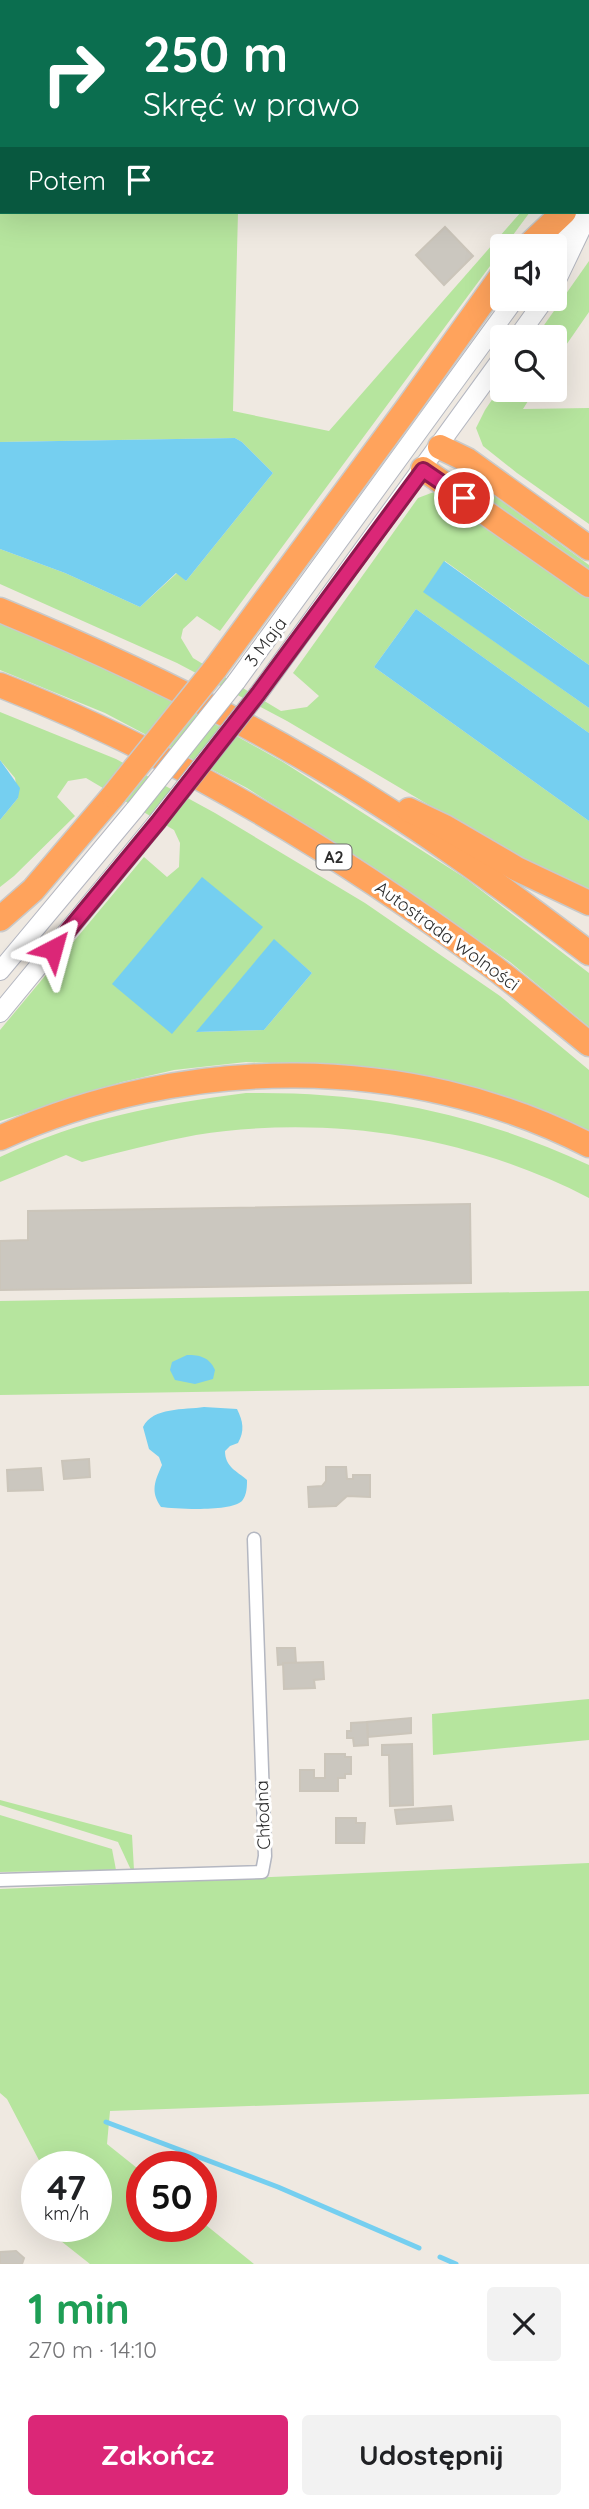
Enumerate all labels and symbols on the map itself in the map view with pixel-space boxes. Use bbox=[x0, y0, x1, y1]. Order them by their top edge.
pin bbox=[434, 468, 494, 528]
street label: 3 Maja bbox=[240, 612, 292, 671]
road number: A2 bbox=[316, 844, 352, 870]
street label: Autostrada Wolności bbox=[371, 876, 524, 996]
position arrow bbox=[16, 912, 90, 986]
street label: Chłodna bbox=[250, 1780, 275, 1850]
speed limit sign: 50 bbox=[126, 2151, 217, 2242]

